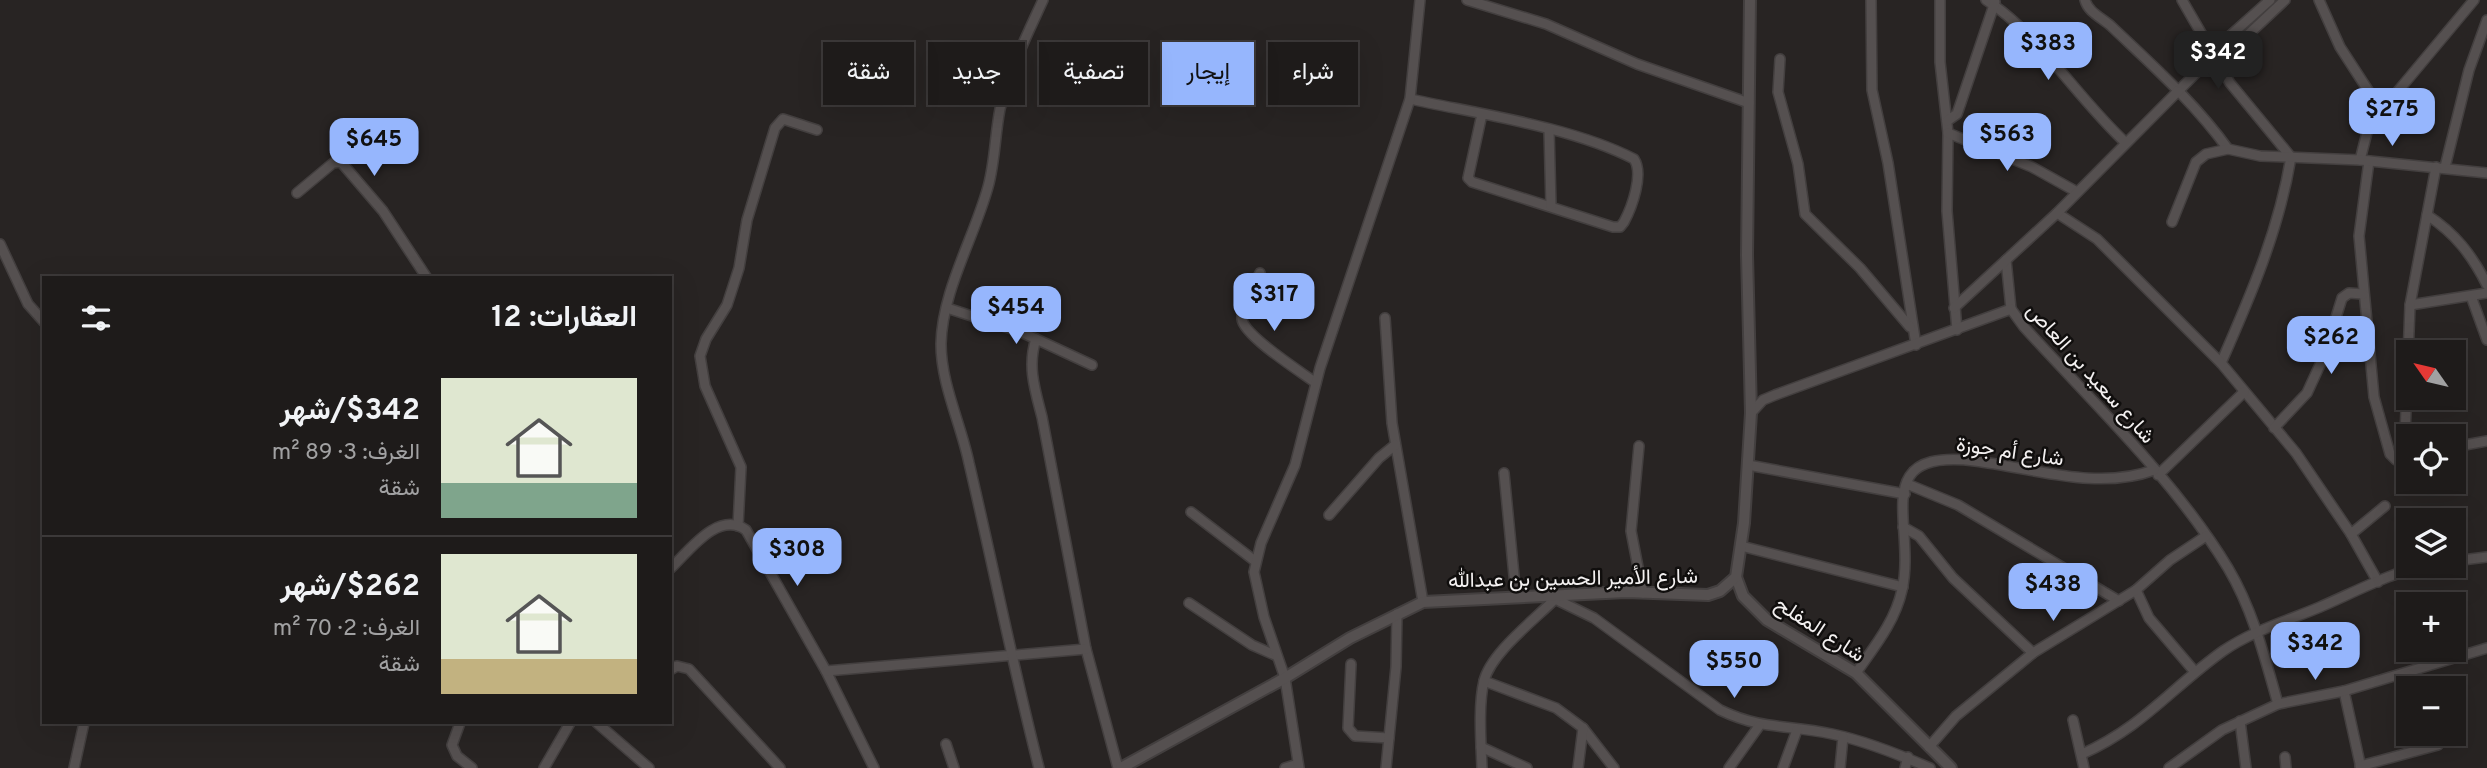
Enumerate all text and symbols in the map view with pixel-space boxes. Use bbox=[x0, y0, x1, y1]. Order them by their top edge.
pin: $383 bbox=[2007, 22, 2089, 82]
text: $383 bbox=[2020, 30, 2076, 59]
pin: $342 bbox=[2177, 32, 2259, 91]
text: $342 bbox=[2190, 39, 2246, 68]
chip: شقة bbox=[823, 42, 914, 105]
chip: جديد bbox=[928, 42, 1025, 105]
chip: تصفية bbox=[1039, 42, 1148, 105]
chip: إيجار bbox=[1162, 42, 1254, 105]
chip: شراء bbox=[1268, 42, 1358, 105]
pin: $275 bbox=[2351, 88, 2433, 148]
text: $275 bbox=[2365, 96, 2419, 125]
pin: $563 bbox=[1966, 114, 2048, 173]
pin: $645 bbox=[333, 118, 415, 178]
text: $563 bbox=[1979, 121, 2035, 150]
text: $645 bbox=[346, 126, 402, 155]
pin: $317 bbox=[1233, 274, 1315, 333]
text: $317 bbox=[1249, 281, 1299, 310]
pin: $454 bbox=[975, 286, 1057, 346]
text: $454 bbox=[987, 294, 1045, 323]
street label: شارع سعيد بن العاص bbox=[2020, 298, 2160, 450]
icon: filters bbox=[77, 299, 115, 337]
text: العقارات: 12 bbox=[491, 300, 637, 337]
pin: $262 bbox=[2290, 316, 2372, 376]
text: $262 bbox=[2303, 324, 2359, 353]
north arrow bbox=[2396, 340, 2466, 410]
map controls bbox=[2396, 340, 2466, 746]
text: $342/شهر bbox=[280, 393, 420, 430]
icon: home bbox=[497, 406, 581, 490]
button: locate bbox=[2396, 424, 2466, 494]
street label: شارع أم جوزة bbox=[1954, 432, 2065, 473]
text: الغرف: 3 · 89 m² bbox=[272, 439, 420, 468]
text: شقة bbox=[378, 475, 420, 504]
button: layers bbox=[2396, 508, 2466, 578]
pin: $308 bbox=[756, 528, 838, 588]
text: $308 bbox=[769, 536, 825, 565]
street label: شارع الأمير الحسين بن عبدالله bbox=[1448, 563, 1698, 595]
pin: $438 bbox=[2012, 564, 2094, 623]
text: $262/شهر bbox=[280, 569, 420, 606]
text: $438 bbox=[2025, 571, 2081, 600]
icon: home bbox=[497, 582, 581, 666]
street label: شارع المفلح bbox=[1769, 591, 1869, 669]
button: + bbox=[2396, 592, 2466, 662]
text: الغرف: 2 · 70 m² bbox=[273, 615, 420, 644]
pin: $342 bbox=[2274, 622, 2356, 682]
text: $342 bbox=[2287, 630, 2343, 659]
pin: $550 bbox=[1693, 640, 1775, 700]
text: $550 bbox=[1705, 648, 1763, 677]
text: شقة bbox=[378, 651, 420, 680]
button: − bbox=[2396, 676, 2466, 746]

